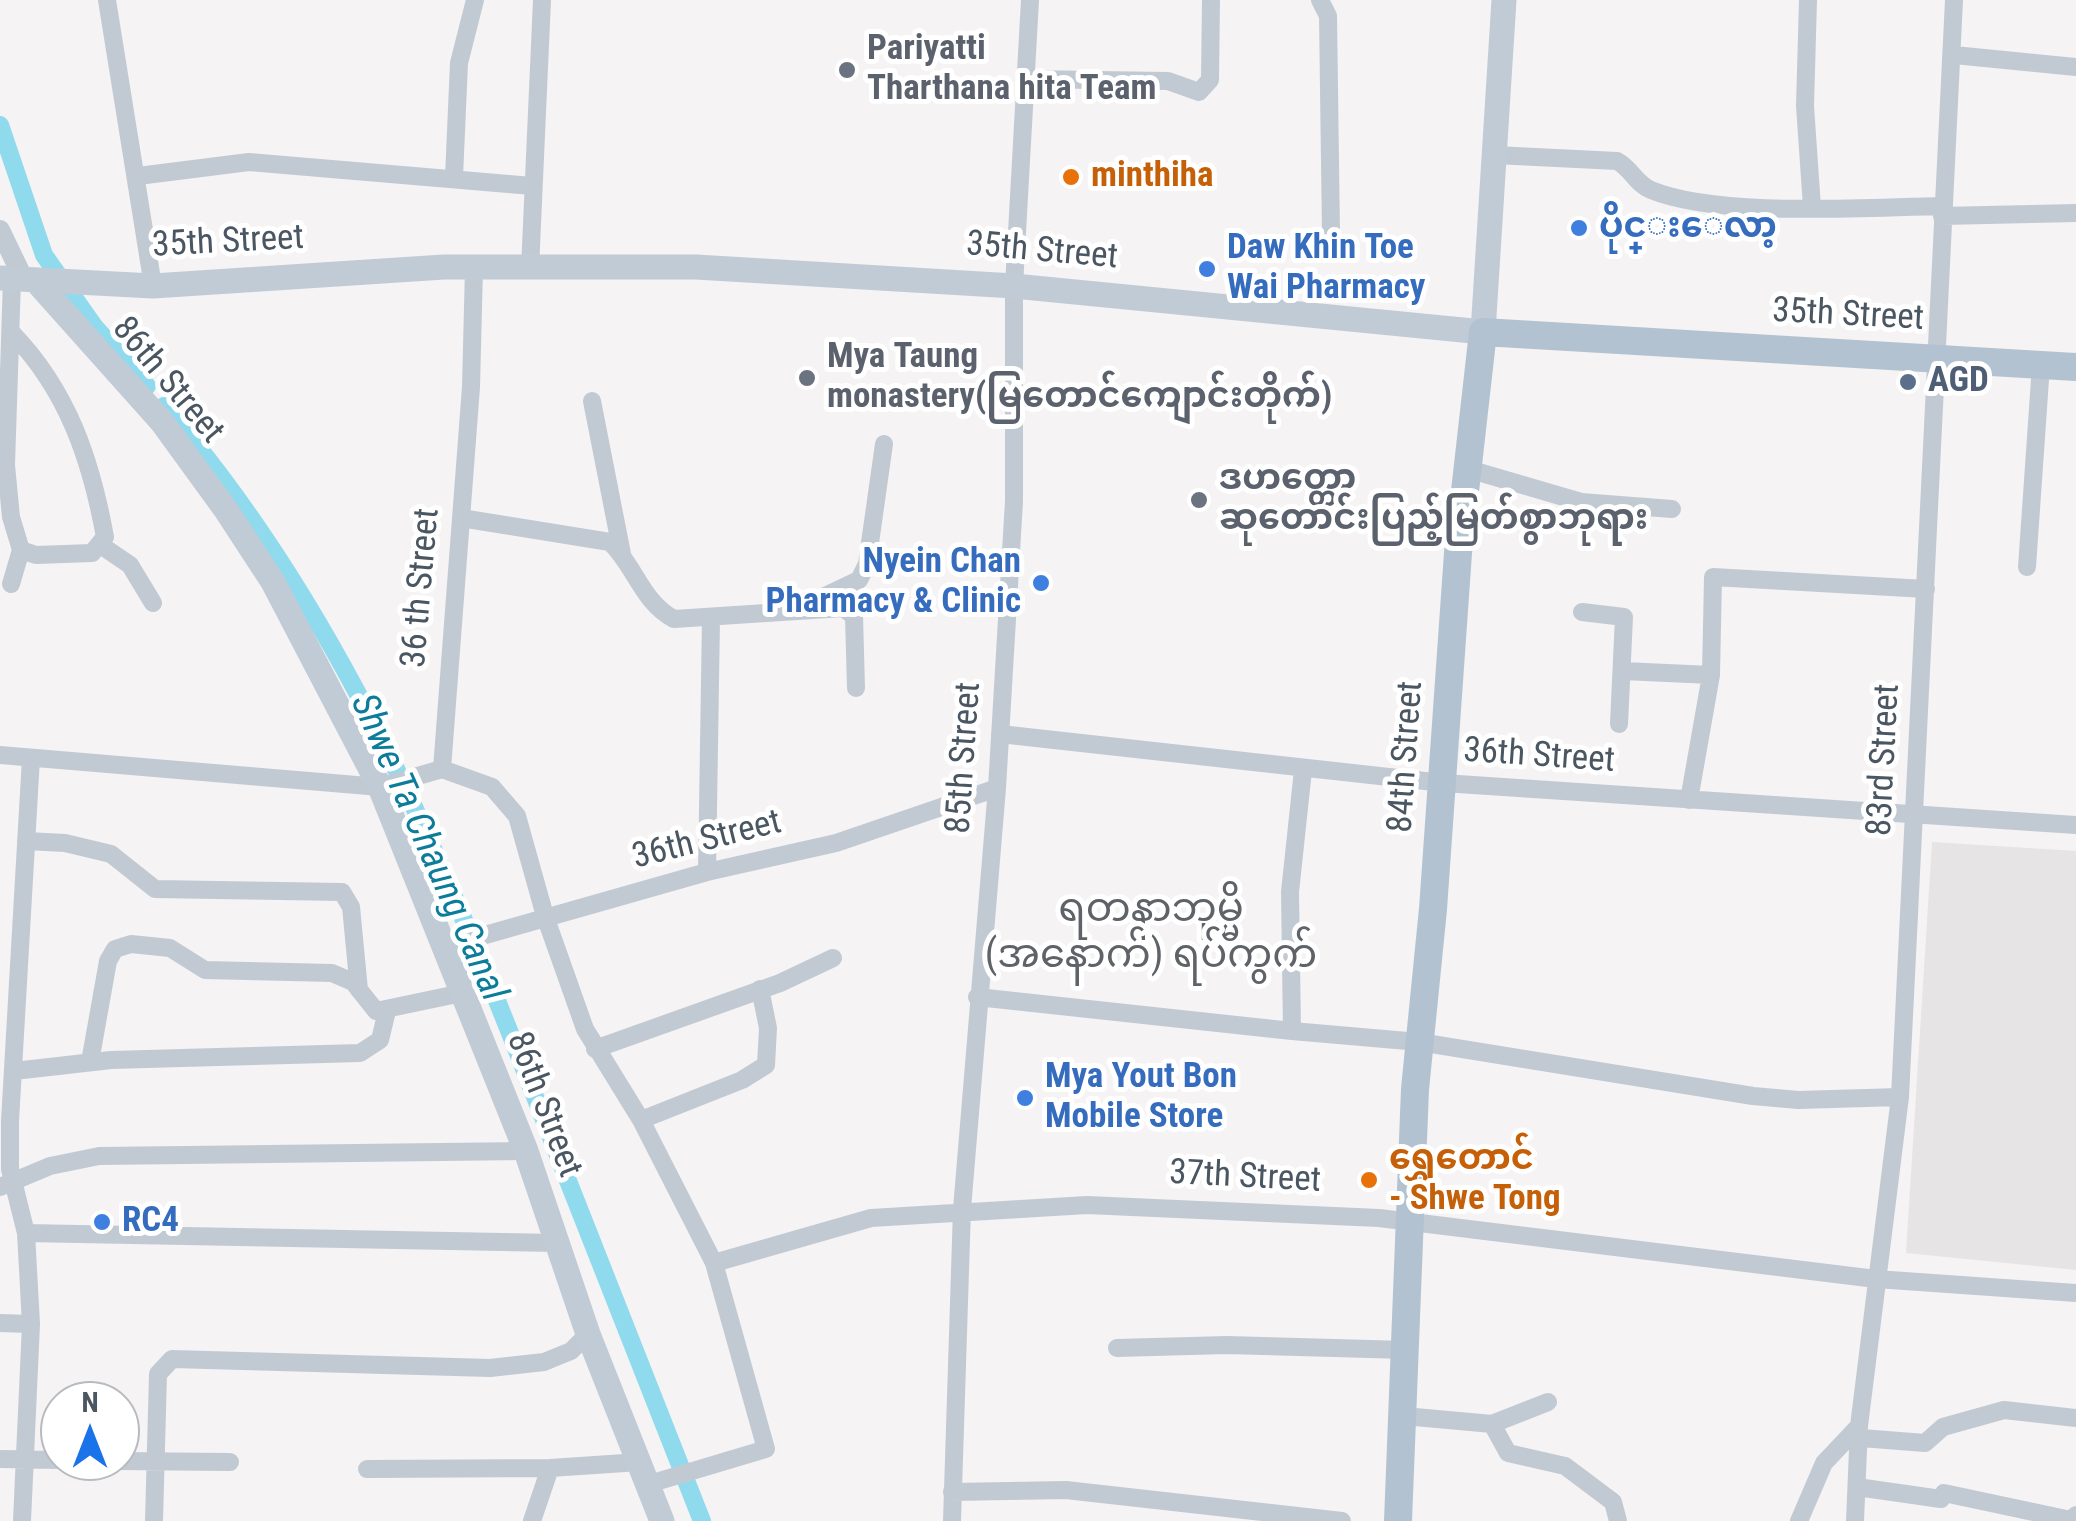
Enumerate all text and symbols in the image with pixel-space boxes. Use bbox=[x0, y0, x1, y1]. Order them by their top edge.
place label: Pariyatti Tharthana hita Team bbox=[867, 29, 1156, 111]
marker: Pariyatti Tharthana hita Team bbox=[836, 59, 858, 81]
place label: minthiha bbox=[1091, 156, 1214, 198]
marker: minthiha bbox=[1060, 166, 1082, 188]
place label: ပိုင္းေလာ့ bbox=[1599, 207, 1777, 249]
marker: ပိုင္းေလာ့ bbox=[1568, 217, 1590, 239]
street label: 35th Street bbox=[151, 218, 305, 268]
street label: 35th Street bbox=[965, 224, 1119, 280]
place label: Daw Khin Toe Wai Pharmacy bbox=[1227, 228, 1425, 310]
marker: Daw Khin Toe Wai Pharmacy bbox=[1196, 258, 1218, 280]
street label: 35th Street bbox=[1771, 291, 1925, 341]
street label: 86th Street bbox=[102, 309, 232, 453]
place label: Mya Taung monastery(မြတောင်ကျောင်းတိုက်) bbox=[827, 337, 1332, 419]
place label: AGD bbox=[1928, 361, 1989, 403]
marker: Mya Taung monastery(မြတောင်ကျောင်းတိုက်) bbox=[796, 367, 818, 389]
marker: AGD bbox=[1897, 371, 1919, 393]
place label: ဒဟတ္တော ဆုတောင်းပြည့်မြတ်စွာဘုရား bbox=[1219, 459, 1648, 541]
marker: ဒဟတ္တော ဆုတောင်းပြည့်မြတ်စွာဘုရား bbox=[1188, 489, 1210, 511]
street label: 36 th Street bbox=[394, 507, 450, 669]
place label: Nyein Chan Pharmacy & Clinic bbox=[766, 542, 1021, 624]
marker: Nyein Chan Pharmacy & Clinic bbox=[1030, 572, 1052, 594]
street label: 84th Street bbox=[1381, 680, 1433, 834]
street label: 85th Street bbox=[939, 681, 991, 835]
street label: 83rd Street bbox=[1860, 683, 1910, 837]
water label: Shwe Ta Chaung Canal bbox=[339, 687, 515, 1009]
street label: 36th Street bbox=[1462, 731, 1616, 783]
street label: 36th Street bbox=[628, 802, 786, 880]
district label: ရတနာဘုမ္မိ (အနောက်) ရပ်ကွက် bbox=[985, 887, 1317, 981]
street label: 86th Street bbox=[496, 1027, 590, 1183]
place label: Mya Yout Bon Mobile Store bbox=[1045, 1057, 1237, 1139]
marker: Mya Yout Bon Mobile Store bbox=[1014, 1087, 1036, 1109]
place label: ရွှေတောင် - Shwe Tong bbox=[1389, 1139, 1561, 1221]
street label: 37th Street bbox=[1168, 1153, 1322, 1203]
marker: ရွှေတောင် - Shwe Tong bbox=[1358, 1169, 1380, 1191]
place label: RC4 bbox=[122, 1201, 179, 1243]
marker: RC4 bbox=[91, 1211, 113, 1233]
north arrow bbox=[40, 1381, 140, 1481]
text: N bbox=[81, 1386, 99, 1419]

